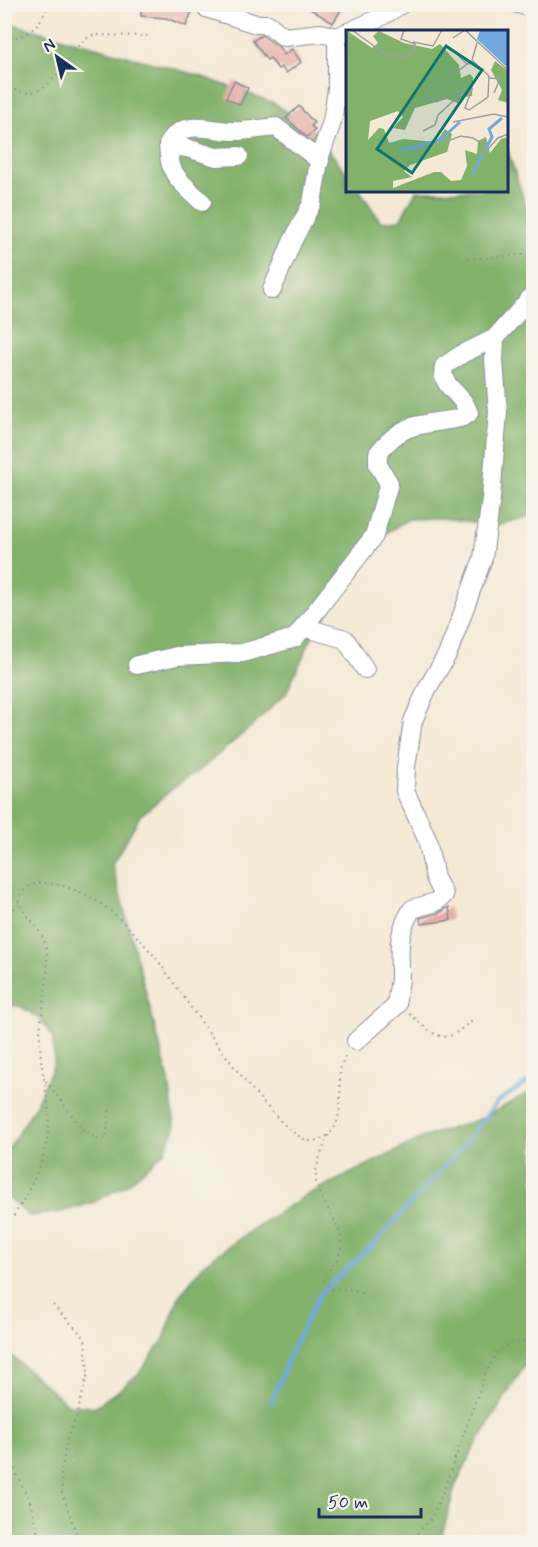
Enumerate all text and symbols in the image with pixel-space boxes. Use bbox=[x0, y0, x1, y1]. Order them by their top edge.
north arrow bbox=[27, 27, 87, 87]
inset map bbox=[346, 30, 508, 192]
text: N bbox=[39, 34, 60, 57]
scale bar bbox=[319, 1481, 421, 1519]
text: 50 m bbox=[328, 1491, 368, 1515]

